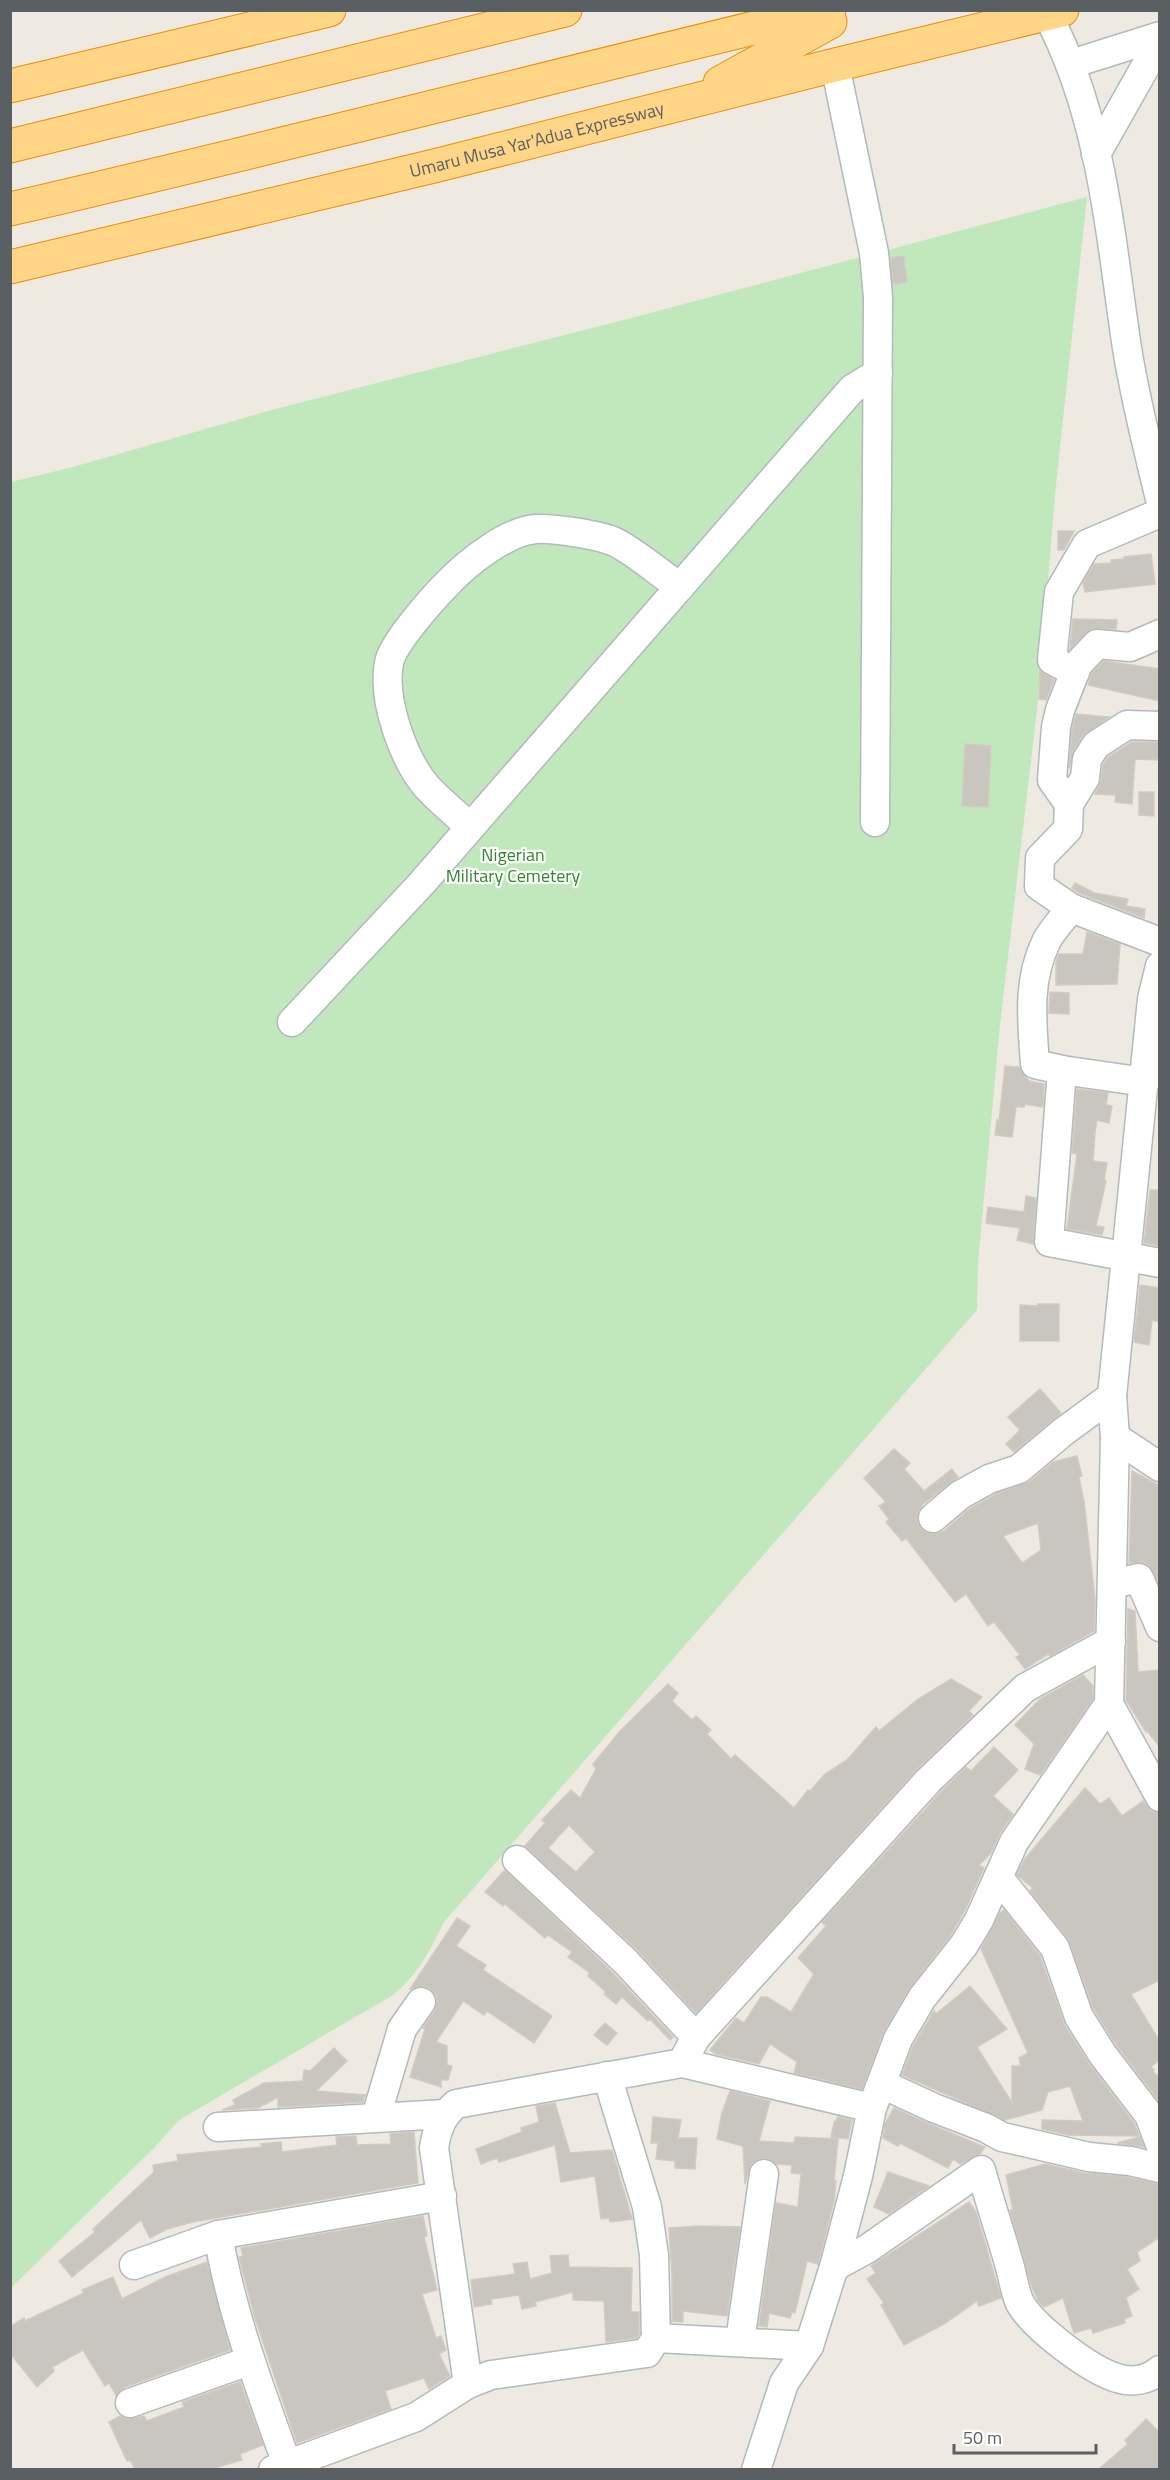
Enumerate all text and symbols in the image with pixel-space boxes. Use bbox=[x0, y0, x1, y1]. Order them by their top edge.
street label: Umaru Musa Yar'Adua Expressway bbox=[407, 94, 667, 184]
park label: Nigerian Military Cemetery bbox=[446, 841, 581, 889]
scale bar bbox=[954, 2417, 1096, 2455]
text: 50 m bbox=[963, 2424, 1002, 2451]

